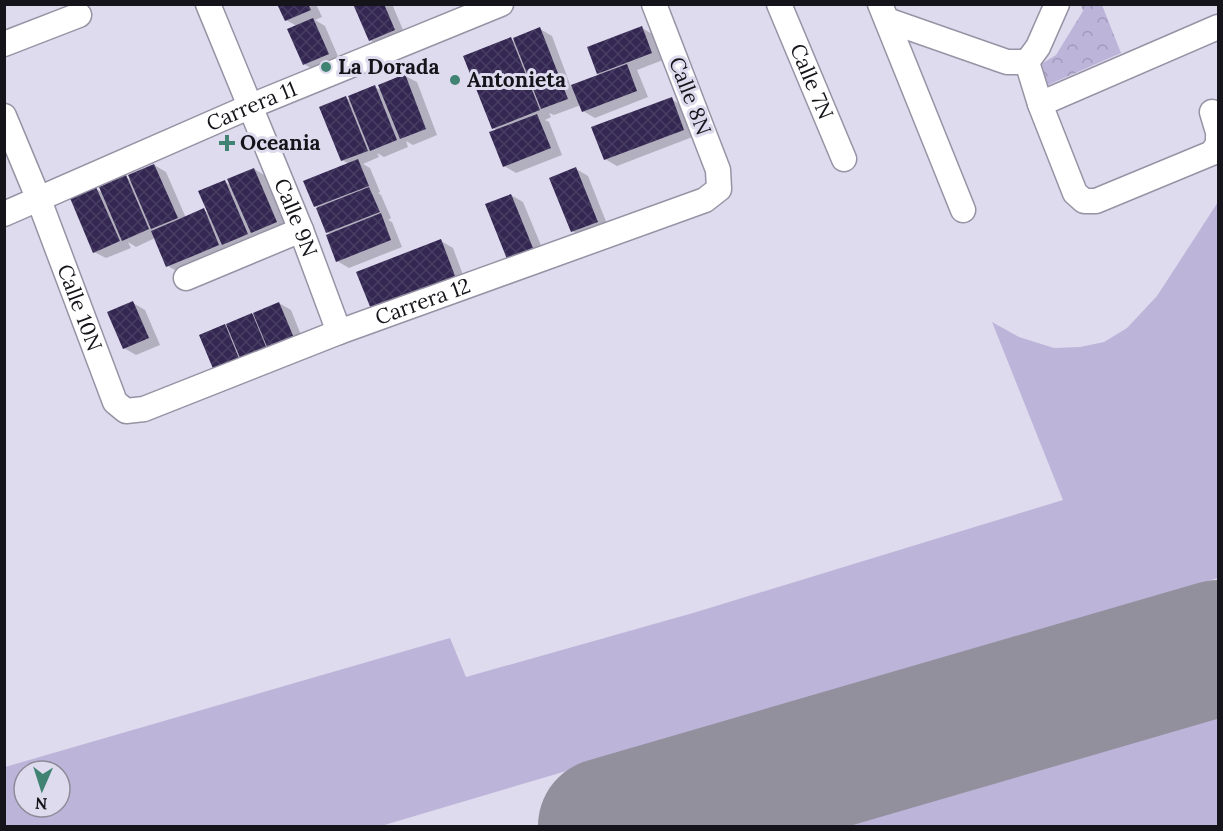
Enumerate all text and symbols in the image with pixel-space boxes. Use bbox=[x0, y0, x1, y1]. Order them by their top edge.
street label: Calle 7N bbox=[784, 39, 840, 123]
place label: La Dorada bbox=[338, 53, 440, 80]
street label: Calle 8N bbox=[663, 53, 718, 139]
marker: La Dorada bbox=[319, 60, 333, 74]
place label: Antonieta bbox=[467, 66, 566, 93]
marker: Antonieta bbox=[448, 73, 462, 87]
street label: Carrera 11 bbox=[202, 75, 301, 137]
place label: Oceania bbox=[240, 129, 321, 156]
marker: Oceania bbox=[218, 134, 236, 152]
street label: Calle 9N bbox=[268, 174, 324, 260]
street label: Calle 10N bbox=[51, 260, 109, 355]
street label: Carrera 12 bbox=[371, 272, 474, 331]
north arrow bbox=[12, 759, 72, 819]
text: N bbox=[35, 794, 48, 814]

